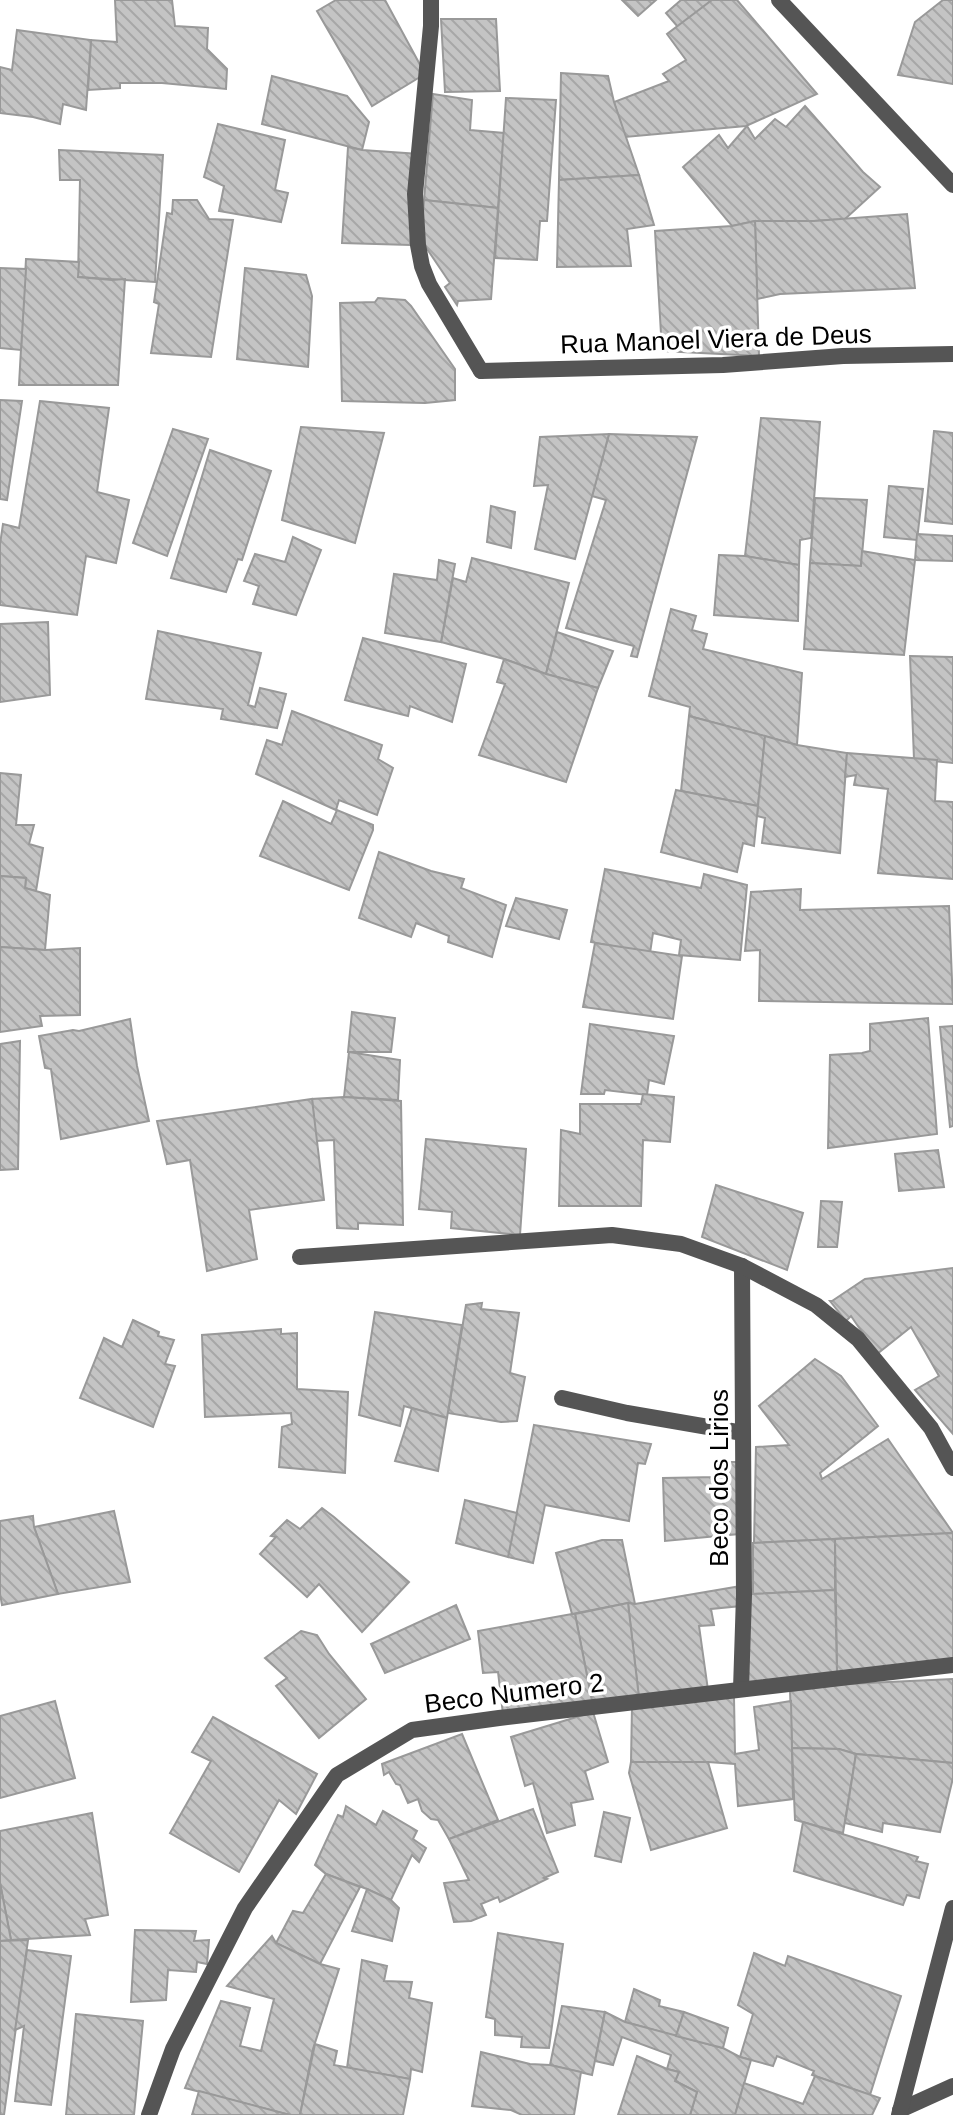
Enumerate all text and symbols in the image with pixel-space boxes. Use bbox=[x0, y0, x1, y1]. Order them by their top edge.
street label: Rua Manoel Viera de Deus bbox=[560, 319, 872, 359]
street label: Beco dos Lirios bbox=[704, 1389, 734, 1567]
street label: Beco Numero 2 bbox=[423, 1667, 605, 1719]

